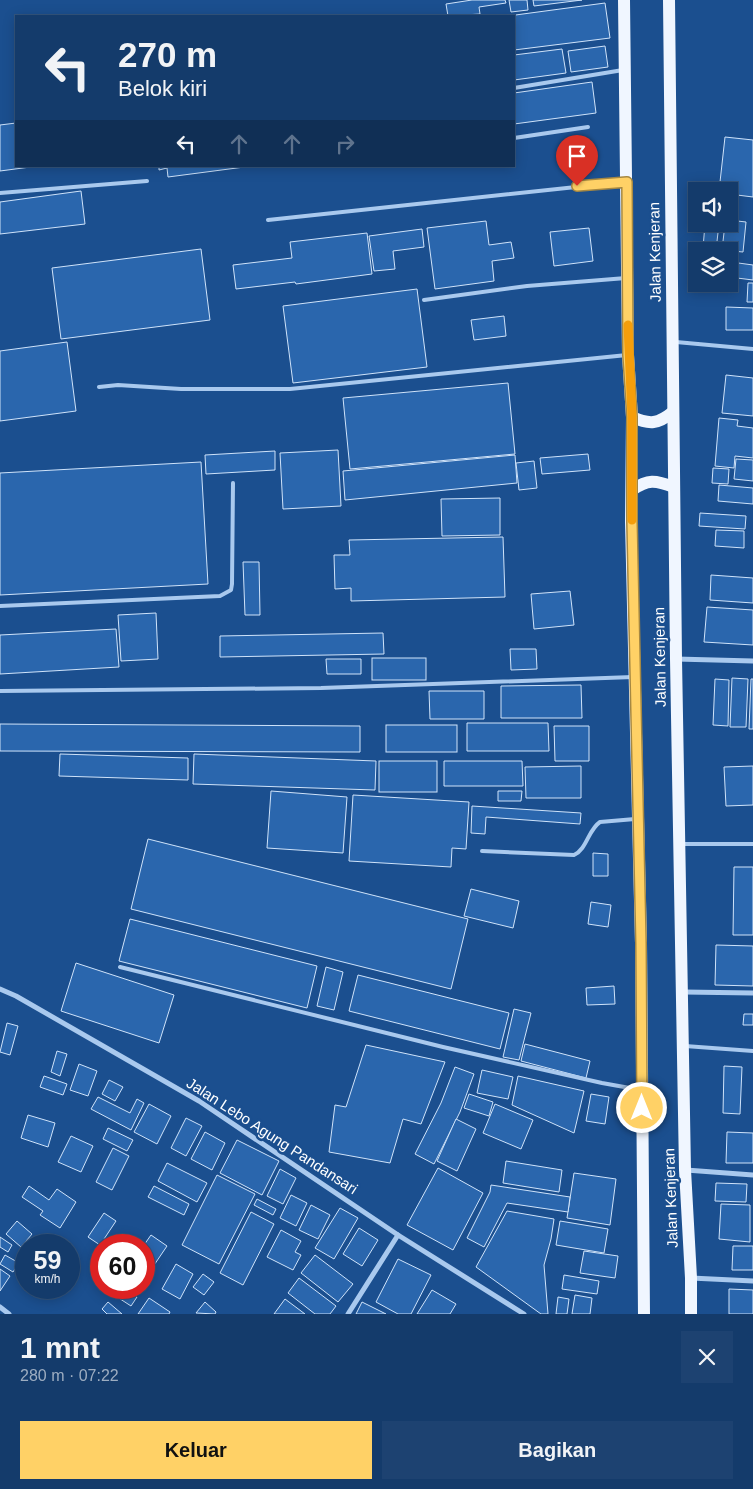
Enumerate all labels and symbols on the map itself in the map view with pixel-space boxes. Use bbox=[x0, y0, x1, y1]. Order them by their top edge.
pin bbox=[556, 135, 598, 186]
street label: Jalan Kenjeran bbox=[645, 202, 664, 302]
street label: Jalan Kenjeran bbox=[650, 607, 669, 707]
street label: Jalan Lebo Agung Pandansari bbox=[184, 1074, 361, 1197]
position arrow bbox=[615, 1081, 667, 1133]
street label: Jalan Kenjeran bbox=[660, 1148, 681, 1248]
speed limit sign: 60 bbox=[90, 1234, 155, 1299]

